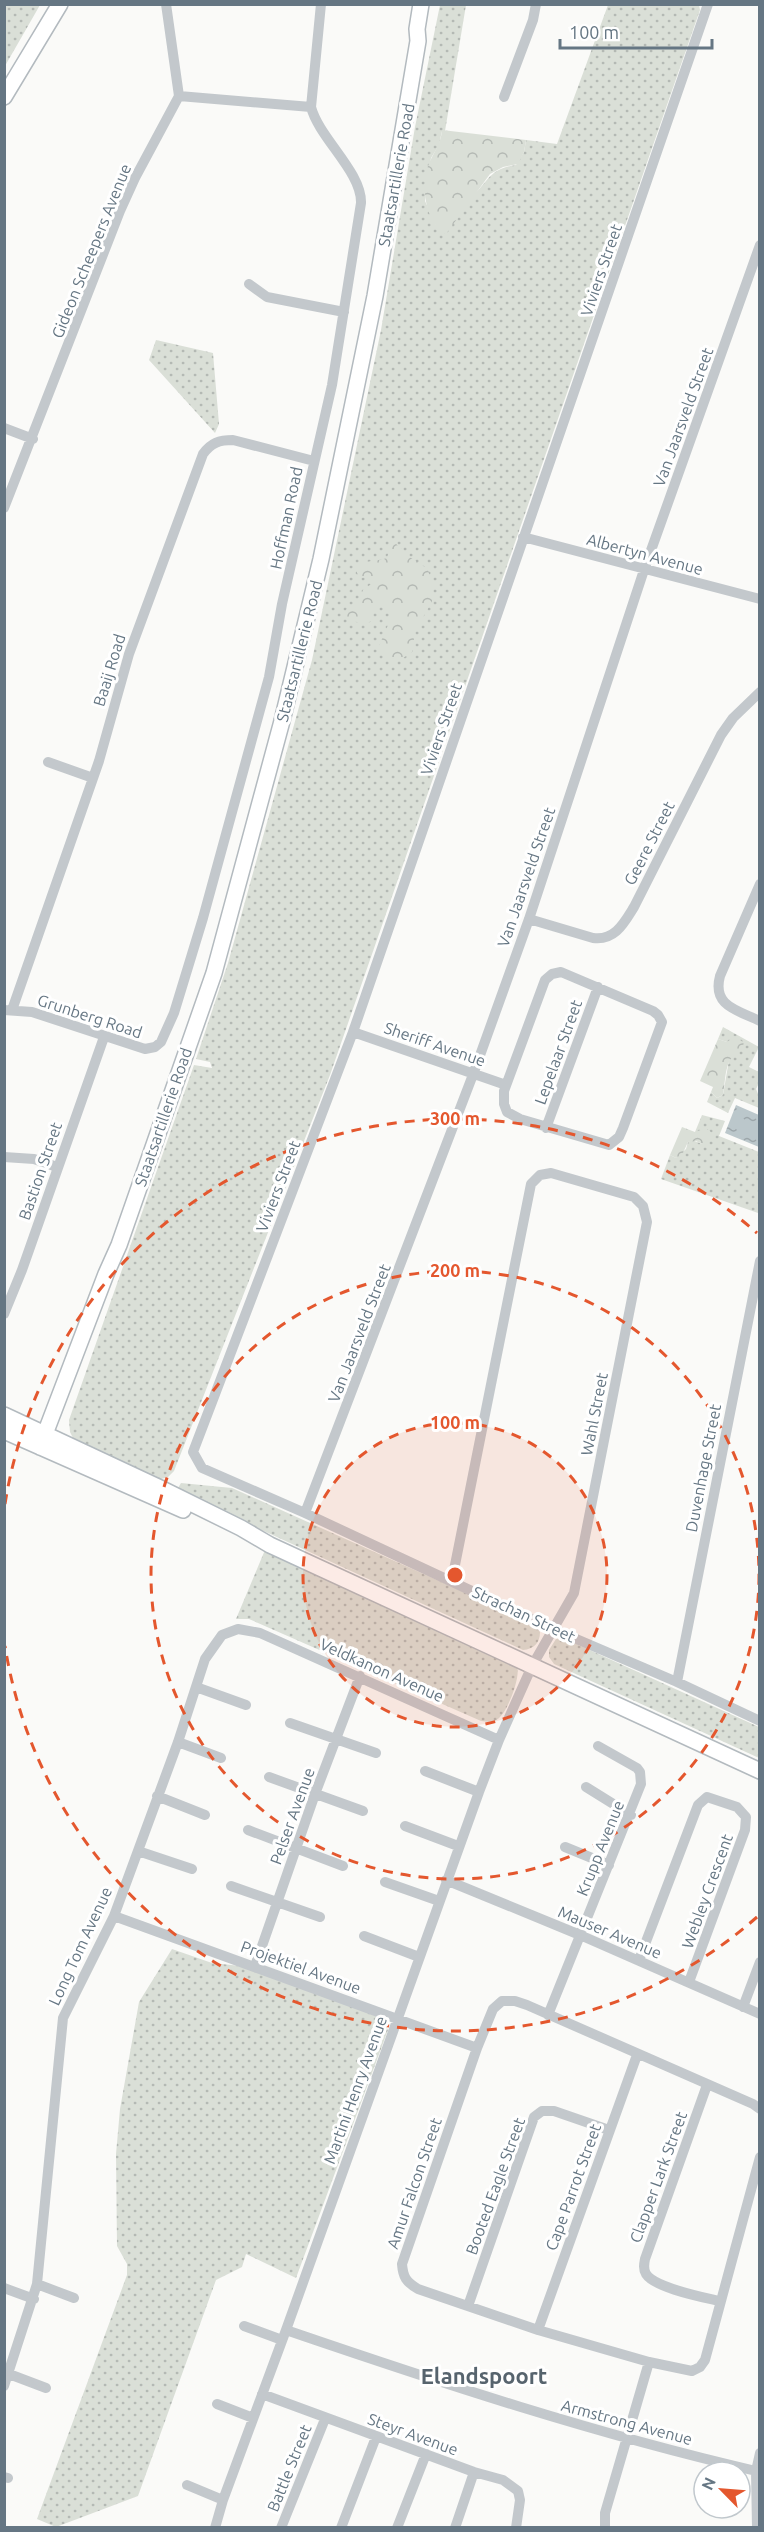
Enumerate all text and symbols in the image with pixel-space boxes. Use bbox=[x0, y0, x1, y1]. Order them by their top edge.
scale bar bbox=[560, 12, 712, 50]
text: 100 m bbox=[569, 22, 619, 42]
street label: Staatsartillerie Road bbox=[375, 102, 417, 248]
street label: Gideon Scheepers Avenue bbox=[48, 161, 134, 341]
street label: Viviers Street bbox=[577, 221, 625, 319]
street label: Van Jaarsveld Street bbox=[649, 344, 717, 489]
street label: Hoffman Road bbox=[266, 465, 306, 571]
street label: Albertyn Avenue bbox=[585, 530, 705, 578]
street label: Staatsartillerie Road bbox=[273, 578, 325, 724]
street label: Baaij Road bbox=[89, 632, 129, 708]
street label: Viviers Street bbox=[417, 680, 465, 778]
street label: Geere Street bbox=[620, 798, 678, 888]
street label: Van Jaarsveld Street bbox=[494, 804, 559, 949]
street label: Grunberg Road bbox=[35, 991, 145, 1041]
street label: Lepelaar Street bbox=[531, 996, 586, 1107]
street label: Sheriff Avenue bbox=[382, 1018, 488, 1070]
street label: Staatsartillerie Road bbox=[131, 1045, 195, 1189]
text: 300 m bbox=[430, 1108, 480, 1128]
street label: Bastion Street bbox=[15, 1119, 65, 1222]
street label: Viviers Street bbox=[252, 1137, 304, 1234]
text: 200 m bbox=[430, 1260, 480, 1280]
street label: Van Jaarsveld Street bbox=[324, 1261, 394, 1405]
street label: Wahl Street bbox=[577, 1370, 611, 1457]
street label: Duvenhage Street bbox=[682, 1402, 724, 1533]
text: 100 m bbox=[430, 1412, 480, 1432]
centre of rings bbox=[445, 1565, 465, 1585]
street label: Strachan Street bbox=[470, 1582, 579, 1646]
street label: Veldkanon Avenue bbox=[317, 1635, 447, 1705]
street label: Pelser Avenue bbox=[266, 1765, 318, 1867]
street label: Krupp Avenue bbox=[573, 1798, 627, 1898]
street label: Webley Crescent bbox=[678, 1831, 736, 1951]
street label: Long Tom Avenue bbox=[45, 1884, 115, 2008]
street label: Mauser Avenue bbox=[556, 1902, 664, 1962]
street label: Projektiel Avenue bbox=[238, 1937, 364, 1997]
street label: Martini Henry Avenue bbox=[320, 2014, 390, 2166]
street label: Clapper Lark Street bbox=[626, 2108, 690, 2245]
street label: Amur Falcon Street bbox=[383, 2114, 445, 2251]
street label: Booted Eagle Street bbox=[462, 2114, 528, 2257]
street label: Cape Parrot Street bbox=[542, 2120, 605, 2253]
district label: Elandspoort bbox=[421, 2363, 547, 2388]
street label: Armstrong Avenue bbox=[560, 2396, 694, 2448]
street label: Steyr Avenue bbox=[365, 2409, 461, 2459]
street label: Battle Street bbox=[263, 2421, 315, 2514]
north arrow bbox=[692, 2460, 752, 2520]
text: N bbox=[698, 2474, 719, 2493]

